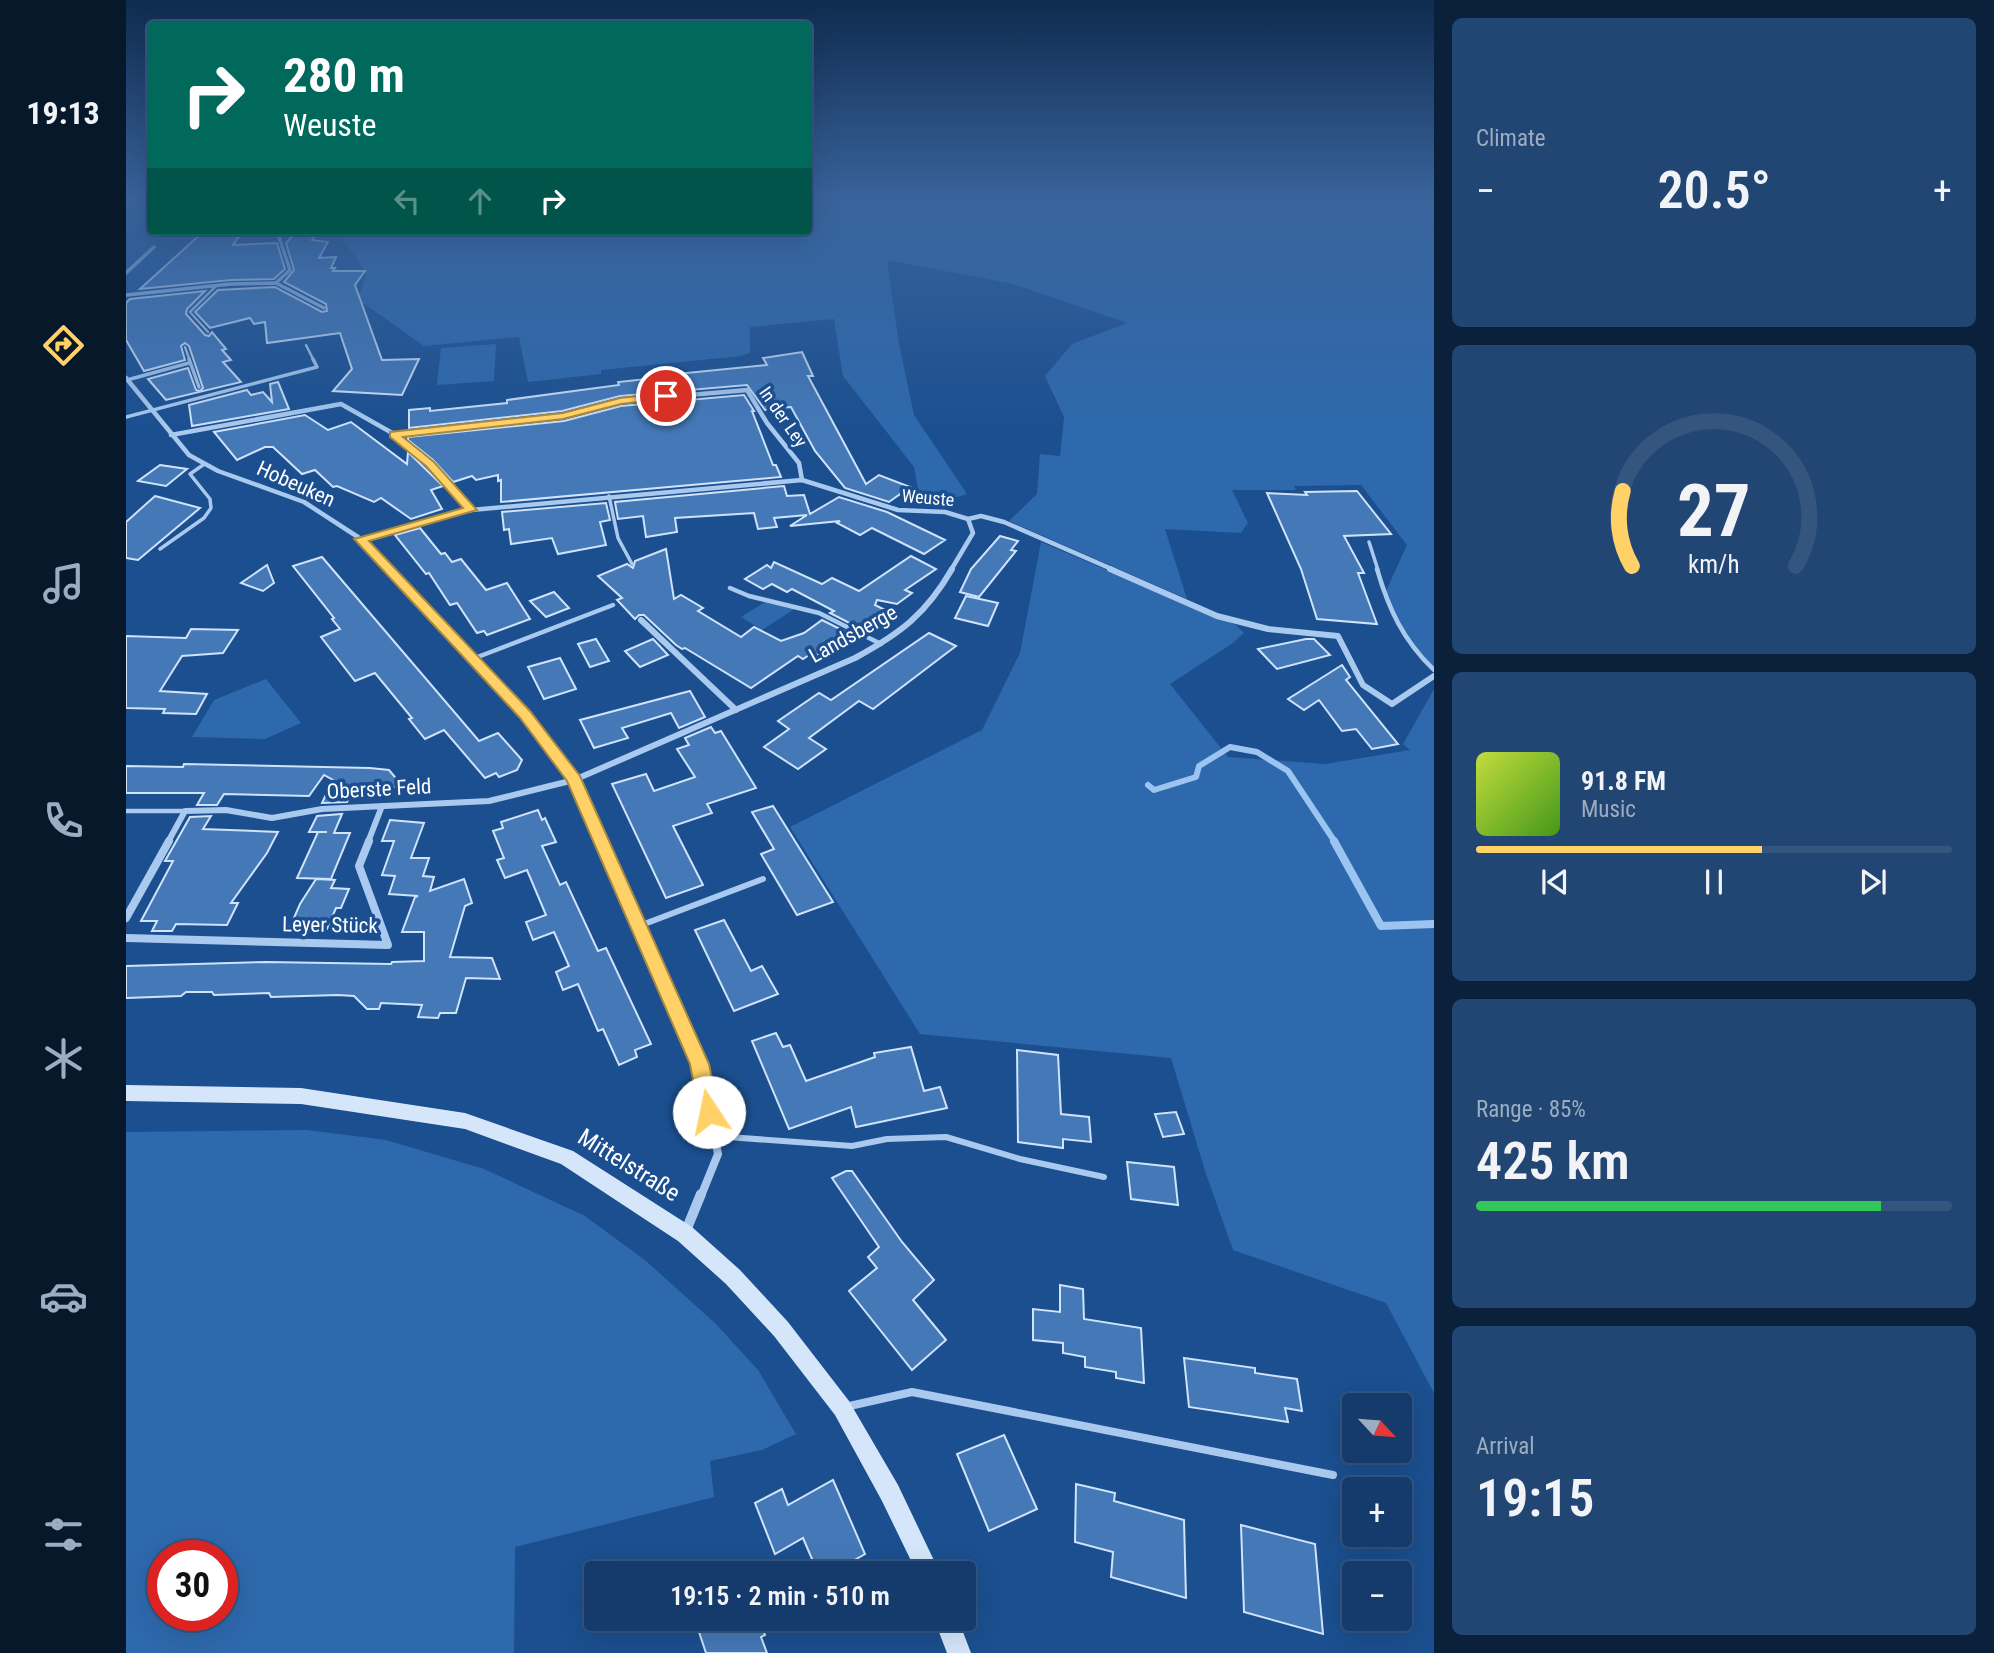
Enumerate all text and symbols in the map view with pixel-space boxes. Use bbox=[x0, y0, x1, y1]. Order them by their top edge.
text: 280 m bbox=[283, 47, 405, 104]
icon: right bbox=[168, 49, 259, 140]
text: 19:13 bbox=[26, 94, 100, 132]
text: Weuste bbox=[283, 106, 376, 144]
text: Climate bbox=[1476, 125, 1546, 152]
text: 20.5° bbox=[1657, 160, 1771, 221]
text: − bbox=[1476, 169, 1495, 213]
text: + bbox=[1933, 169, 1952, 213]
icon: left bbox=[388, 182, 426, 220]
icon: ahead bbox=[461, 182, 499, 220]
icon: right bbox=[534, 182, 572, 220]
icon: directions bbox=[39, 321, 88, 370]
pin bbox=[636, 366, 696, 426]
icon: arrive bbox=[647, 377, 685, 415]
street label: In der Ley bbox=[755, 383, 812, 451]
street label: Hobeuken bbox=[253, 456, 339, 512]
text: 27 bbox=[1677, 468, 1751, 554]
street label: Weuste bbox=[901, 485, 955, 510]
text: km/h bbox=[1688, 549, 1740, 578]
icon: music bbox=[39, 559, 88, 608]
street label: Landsberge bbox=[805, 600, 901, 668]
text: 91.8 FM bbox=[1581, 766, 1666, 796]
street label: Oberste Feld bbox=[326, 774, 432, 804]
icon: phone bbox=[39, 796, 88, 845]
text: Music bbox=[1581, 796, 1636, 823]
icon: previous bbox=[1536, 863, 1574, 901]
icon: pause bbox=[1695, 863, 1733, 901]
icon: next bbox=[1854, 863, 1892, 901]
street label: Leyer Stück bbox=[282, 912, 379, 938]
icon: climate bbox=[39, 1034, 88, 1083]
position arrow bbox=[672, 1075, 746, 1149]
text: Range · 85% bbox=[1476, 1096, 1586, 1123]
street label: Mittelstraße bbox=[573, 1123, 685, 1207]
text: 425 km bbox=[1476, 1131, 1630, 1192]
icon: car bbox=[39, 1272, 88, 1321]
north arrow bbox=[1342, 1393, 1412, 1463]
map controls bbox=[1342, 1393, 1412, 1631]
text: Arrival bbox=[1476, 1433, 1535, 1460]
text: 19:15 bbox=[1476, 1468, 1594, 1529]
button: + bbox=[1342, 1477, 1412, 1547]
icon: filters bbox=[39, 1510, 88, 1559]
speed limit sign: 30 bbox=[147, 1540, 238, 1631]
button: − bbox=[1342, 1561, 1412, 1631]
text: 19:15 · 2 min · 510 m bbox=[670, 1581, 890, 1611]

